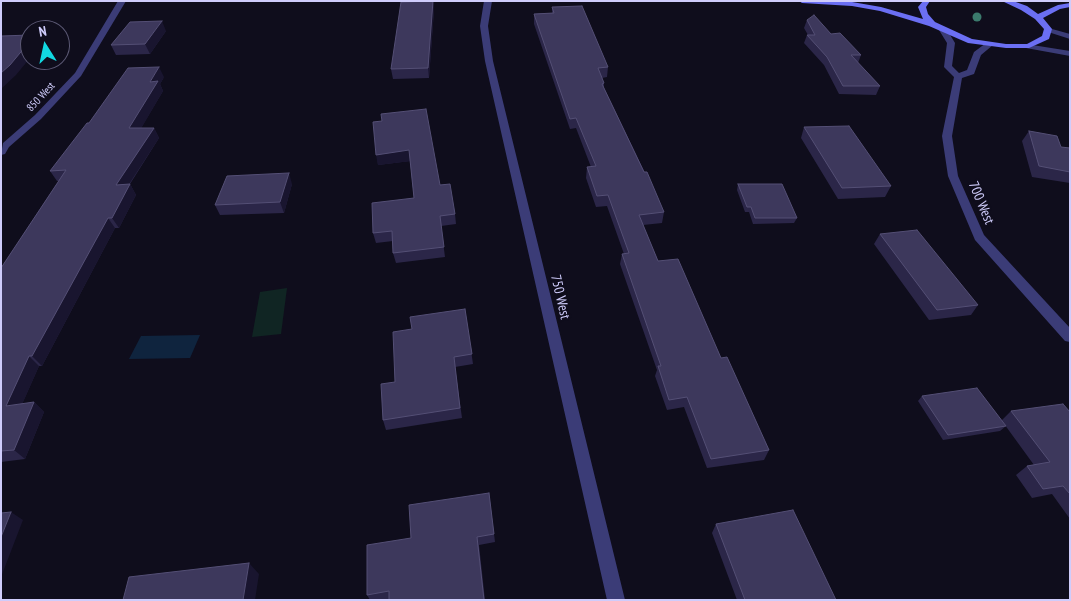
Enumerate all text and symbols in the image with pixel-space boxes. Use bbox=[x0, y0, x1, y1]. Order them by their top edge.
north arrow bbox=[20, 20, 70, 70]
text: N bbox=[37, 22, 48, 41]
street label: 850 West bbox=[24, 80, 58, 114]
street label: 700 West bbox=[964, 179, 998, 227]
street label: 750 West bbox=[547, 273, 573, 321]

